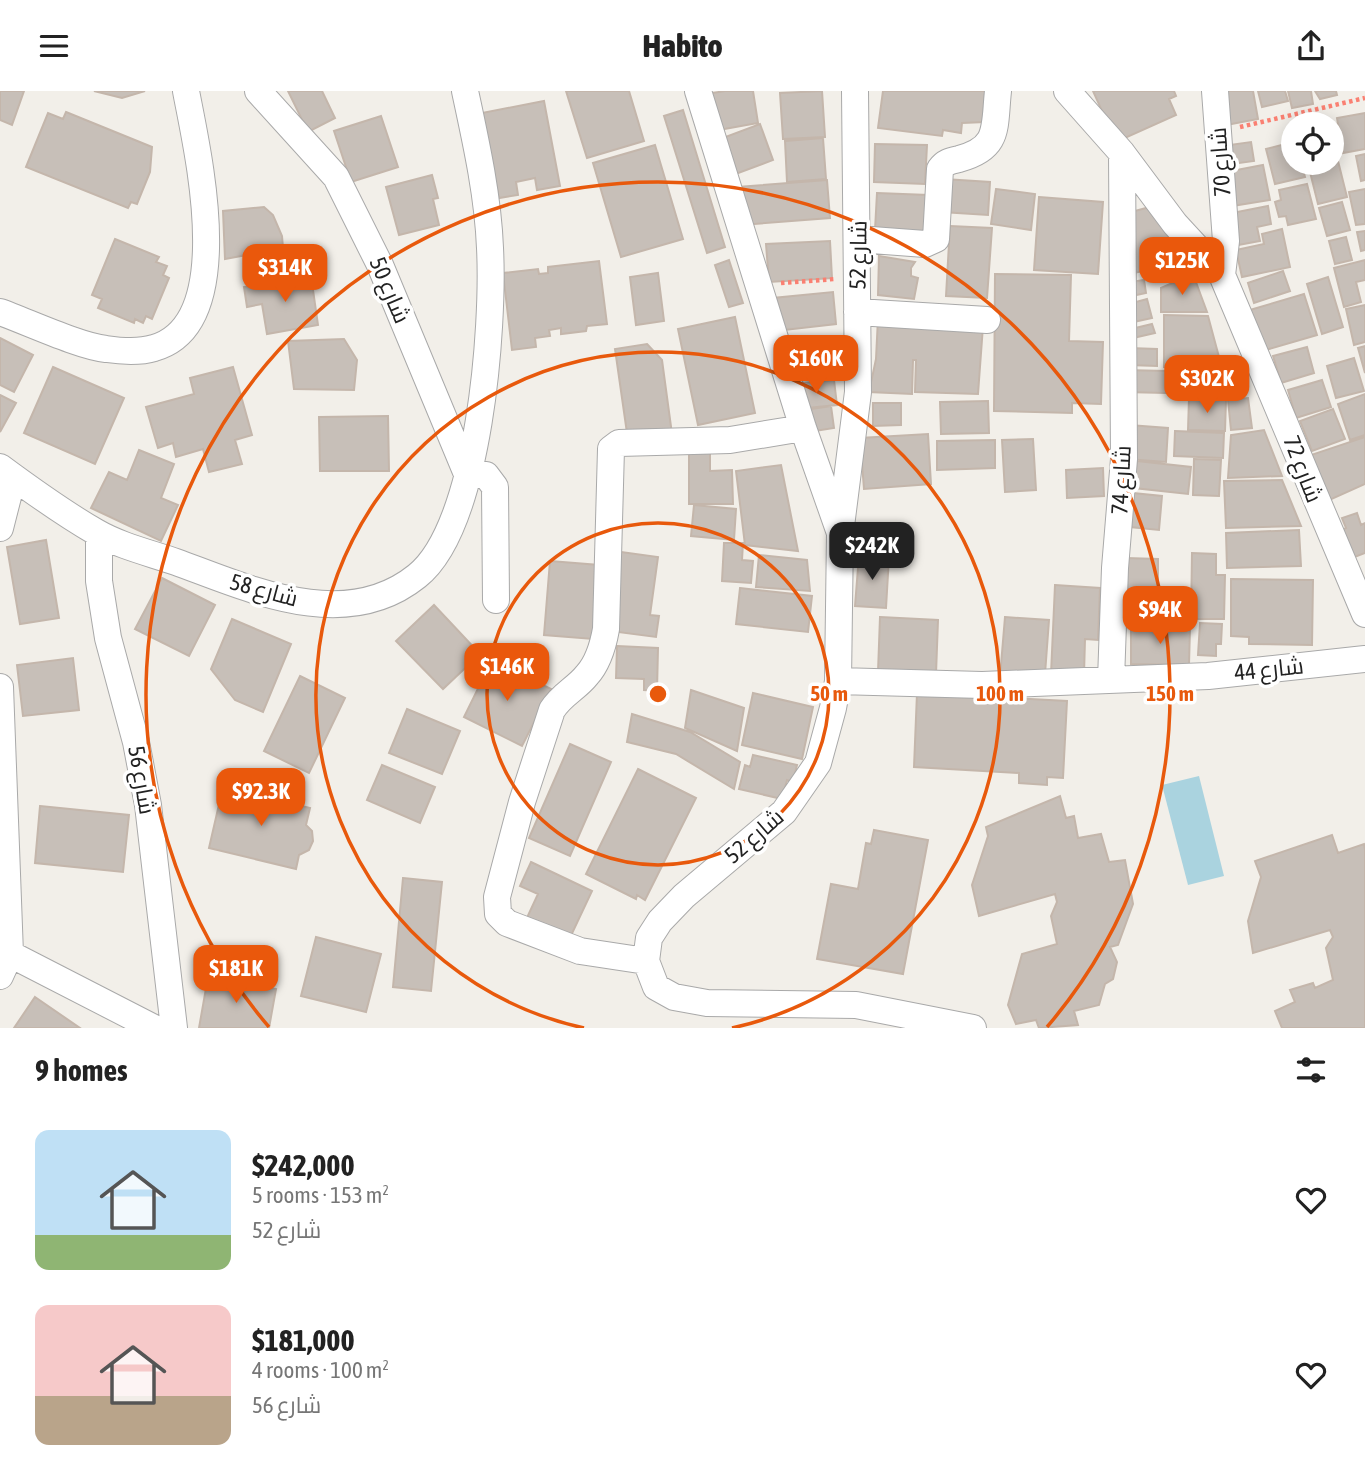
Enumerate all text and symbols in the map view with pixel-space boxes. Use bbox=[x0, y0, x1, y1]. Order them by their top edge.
icon: menu bbox=[35, 27, 73, 65]
text: Habito bbox=[643, 27, 722, 64]
icon: share bbox=[1292, 27, 1330, 65]
map controls bbox=[1281, 112, 1344, 175]
button: locate bbox=[1281, 112, 1344, 175]
street label: شارع 70 bbox=[1205, 126, 1238, 197]
street label: شارع 52 bbox=[844, 220, 875, 290]
pin: $125K bbox=[1133, 237, 1231, 297]
pin: $314K bbox=[236, 245, 334, 304]
text: $125K bbox=[1155, 247, 1209, 273]
street label: شارع 50 bbox=[362, 253, 416, 328]
text: $314K bbox=[258, 254, 312, 280]
pin: $160K bbox=[767, 335, 865, 395]
text: $160K bbox=[789, 345, 843, 371]
pin: $302K bbox=[1158, 355, 1256, 415]
text: $302K bbox=[1180, 365, 1234, 391]
street label: شارع 72 bbox=[1276, 432, 1328, 507]
street label: شارع 74 bbox=[1106, 445, 1139, 515]
pin: $242K bbox=[823, 523, 921, 582]
text: $242K bbox=[845, 532, 899, 558]
street label: شارع 58 bbox=[226, 568, 301, 614]
pin: $94K bbox=[1119, 587, 1201, 646]
text: $94K bbox=[1139, 596, 1181, 622]
pin: $146K bbox=[458, 643, 556, 703]
street label: شارع 44 bbox=[1233, 652, 1305, 689]
text: $146K bbox=[480, 653, 534, 679]
text: 50 m bbox=[810, 681, 848, 705]
text: 100 m bbox=[976, 681, 1024, 705]
text: 150 m bbox=[1146, 681, 1194, 705]
centre of rings bbox=[646, 682, 670, 706]
street label: شارع 56 bbox=[120, 744, 161, 817]
pin: $92.3K bbox=[204, 769, 318, 828]
text: $92.3K bbox=[232, 778, 290, 804]
street label: شارع 52 bbox=[719, 803, 791, 871]
pin: $181K bbox=[187, 946, 285, 1005]
text: $181K bbox=[209, 955, 263, 981]
icon: filters bbox=[1292, 1051, 1330, 1089]
text: 9 homes bbox=[35, 1053, 128, 1087]
text: $242,000 bbox=[252, 1148, 355, 1182]
icon: home bbox=[91, 1158, 175, 1242]
icon: heart bbox=[1292, 1181, 1330, 1219]
text: 5 rooms · 153 m² bbox=[252, 1182, 389, 1208]
text: شارع 52 bbox=[252, 1217, 321, 1243]
text: $181,000 bbox=[252, 1323, 355, 1357]
icon: home bbox=[91, 1333, 175, 1417]
icon: heart bbox=[1292, 1356, 1330, 1394]
text: 4 rooms · 100 m² bbox=[252, 1357, 389, 1383]
text: شارع 56 bbox=[252, 1392, 321, 1418]

